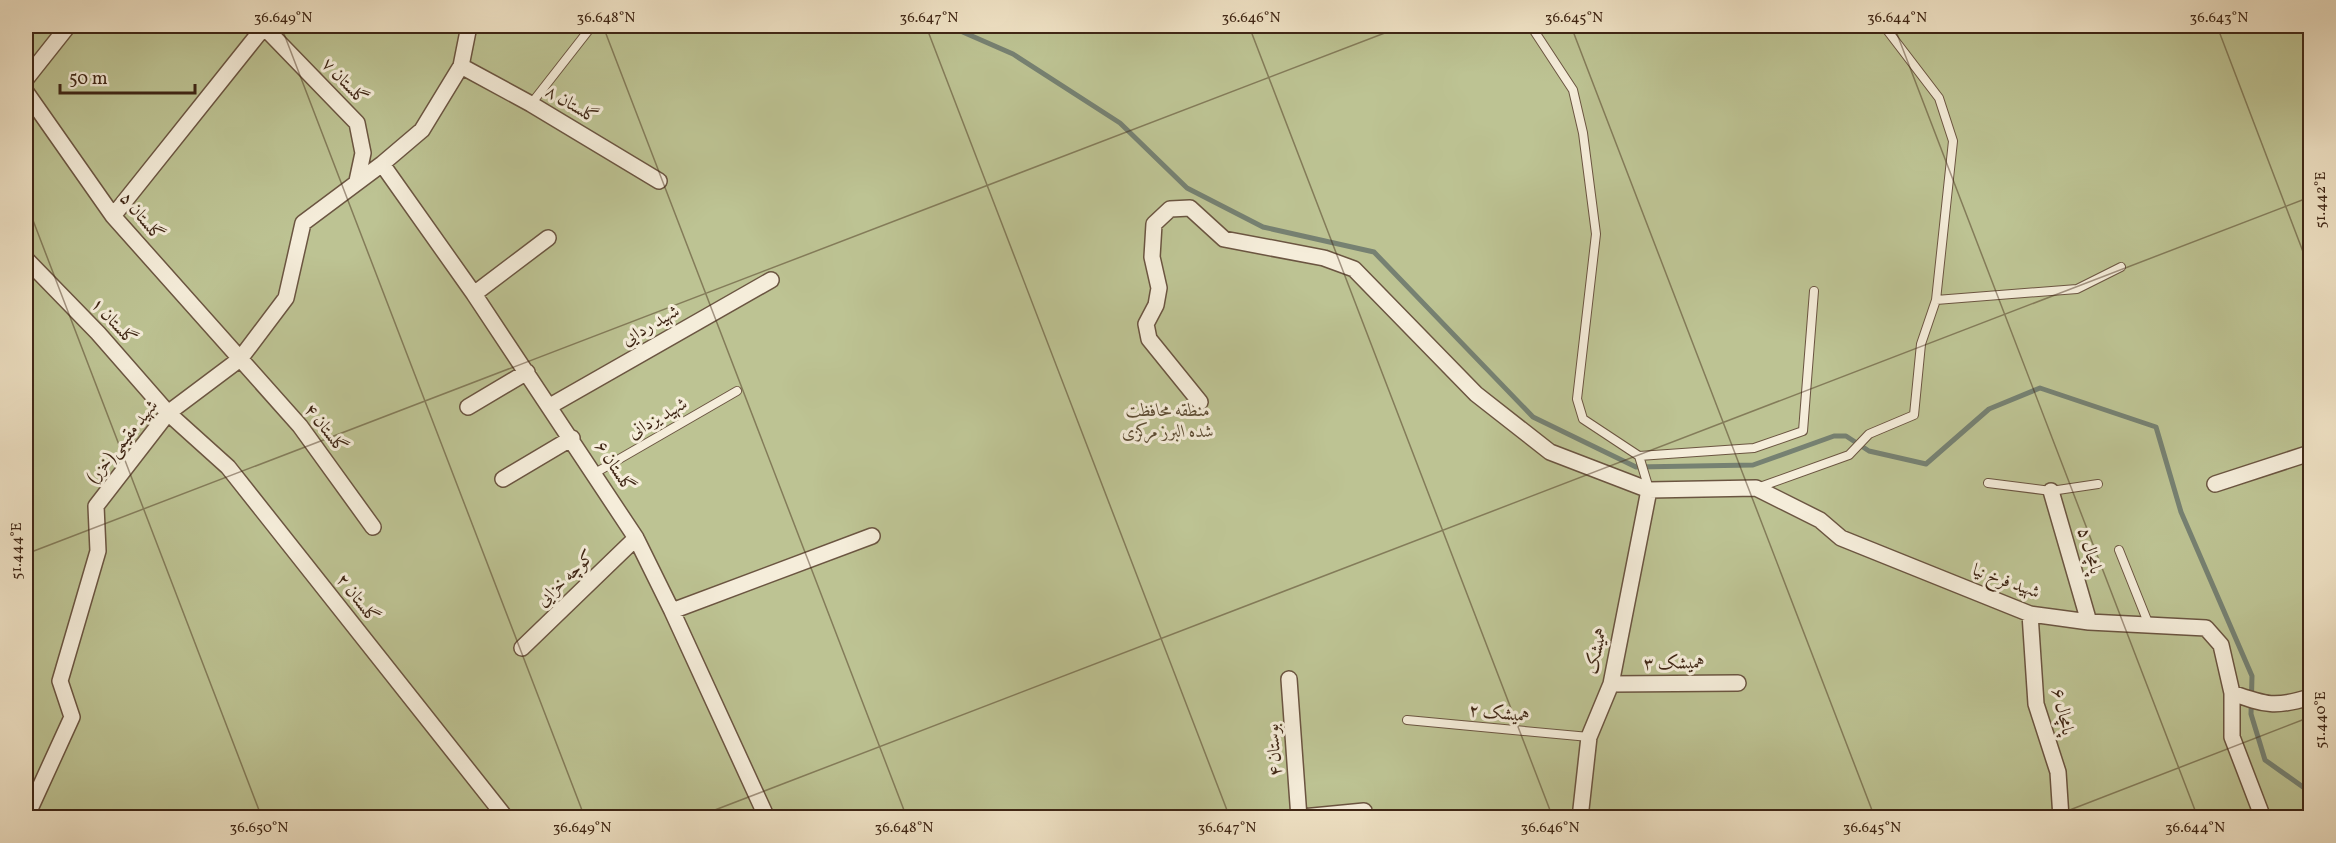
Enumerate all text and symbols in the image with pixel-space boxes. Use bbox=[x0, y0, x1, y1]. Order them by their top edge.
text: 36.649°N bbox=[254, 8, 312, 29]
text: 36.648°N bbox=[577, 8, 635, 29]
text: 36.647°N bbox=[900, 8, 958, 29]
text: 36.646°N bbox=[1221, 8, 1281, 29]
text: 36.645°N bbox=[1545, 8, 1603, 29]
text: 36.644°N bbox=[1867, 8, 1927, 29]
text: 36.643°N bbox=[2190, 8, 2248, 29]
street label: گلستان ۷ bbox=[315, 53, 373, 111]
scale bar bbox=[60, 57, 195, 95]
text: 50 m bbox=[69, 67, 108, 92]
street label: گلستان ۸ bbox=[540, 80, 602, 130]
text: 51.442°E bbox=[2311, 172, 2332, 228]
street label: گلستان ۵ bbox=[113, 187, 169, 247]
street label: گلستان ۱ bbox=[84, 293, 142, 351]
street label: شهید ردایی bbox=[617, 299, 685, 353]
street label: شهید یزدانی bbox=[624, 392, 692, 446]
street label: شهید مقیمی(‌خزر) bbox=[81, 395, 165, 489]
street label: گلستان ۴ bbox=[298, 399, 352, 459]
park label: منطقه محافظت شده البرز مرکزی bbox=[1122, 399, 1214, 445]
street label: گلستان ۶ bbox=[588, 436, 640, 498]
text: 51.444°E bbox=[7, 522, 28, 580]
street label: پامچال ۵ bbox=[2070, 525, 2108, 579]
street label: کوچه خزایی bbox=[531, 545, 601, 613]
street label: شهید فرخ نیا bbox=[1968, 558, 2043, 608]
street label: گلستان ۲ bbox=[330, 569, 384, 629]
street label: همیشک bbox=[1580, 625, 1614, 677]
street label: همیشک ۳ bbox=[1643, 651, 1705, 677]
street label: پامچال ۶ bbox=[2044, 686, 2080, 740]
text: 51.440°E bbox=[2311, 691, 2332, 749]
street label: همیشک ۲ bbox=[1467, 698, 1531, 730]
street label: بوستان ۴ bbox=[1261, 723, 1289, 777]
text: 36.650°N bbox=[230, 818, 288, 839]
text: 36.649°N bbox=[553, 818, 611, 839]
text: 36.648°N bbox=[875, 818, 933, 839]
text: 36.647°N bbox=[1198, 818, 1256, 839]
text: 36.646°N bbox=[1520, 818, 1580, 839]
text: 36.645°N bbox=[1843, 818, 1901, 839]
text: 36.644°N bbox=[2165, 818, 2225, 839]

